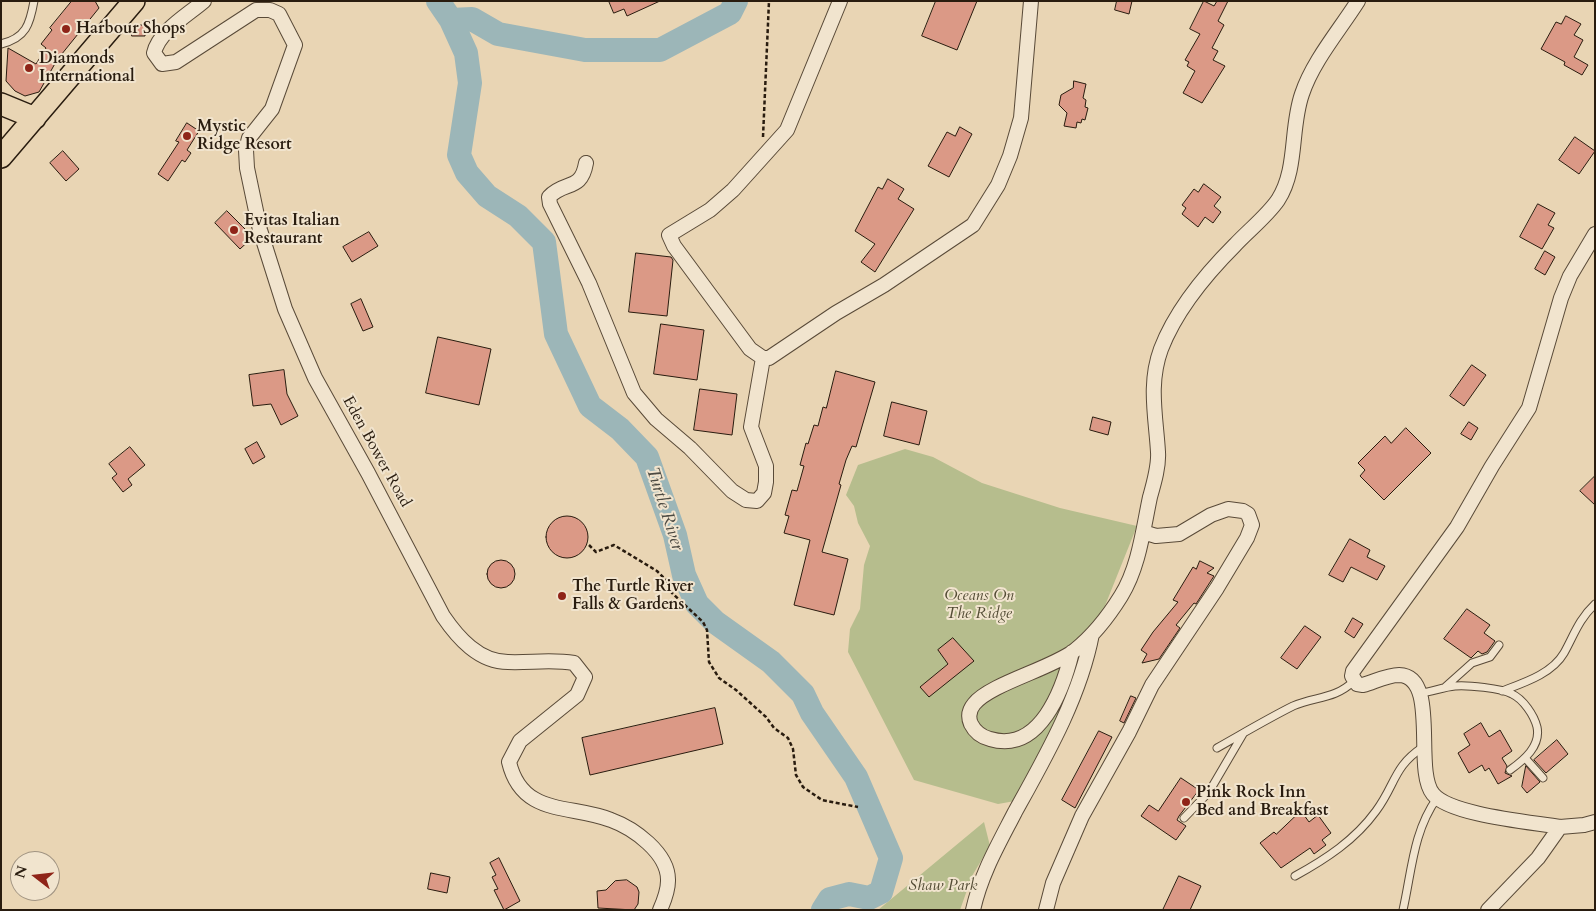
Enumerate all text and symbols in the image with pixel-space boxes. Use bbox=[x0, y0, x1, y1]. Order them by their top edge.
place label: Harbour Shops bbox=[76, 19, 185, 39]
marker: Harbour Shops bbox=[60, 23, 72, 35]
place label: Diamonds International bbox=[39, 49, 135, 87]
marker: Diamonds International bbox=[23, 62, 35, 74]
place label: Mystic Ridge Resort bbox=[197, 117, 292, 155]
marker: Mystic Ridge Resort bbox=[181, 130, 193, 142]
place label: Evitas Italian Restaurant bbox=[244, 211, 340, 249]
marker: Evitas Italian Restaurant bbox=[228, 224, 240, 236]
street label: Eden Bower Road bbox=[338, 393, 414, 511]
water label: Turtle River bbox=[640, 465, 688, 553]
place label: The Turtle River Falls & Gardens bbox=[572, 577, 693, 615]
park label: Oceans On The Ridge bbox=[944, 586, 1014, 624]
marker: The Turtle River Falls & Gardens bbox=[556, 590, 568, 602]
place label: Pink Rock Inn Bed and Breakfast bbox=[1196, 783, 1328, 821]
marker: Pink Rock Inn Bed and Breakfast bbox=[1180, 796, 1192, 808]
north arrow bbox=[10, 851, 60, 901]
text: N bbox=[10, 864, 32, 880]
park label: Shaw Park bbox=[908, 876, 978, 896]

